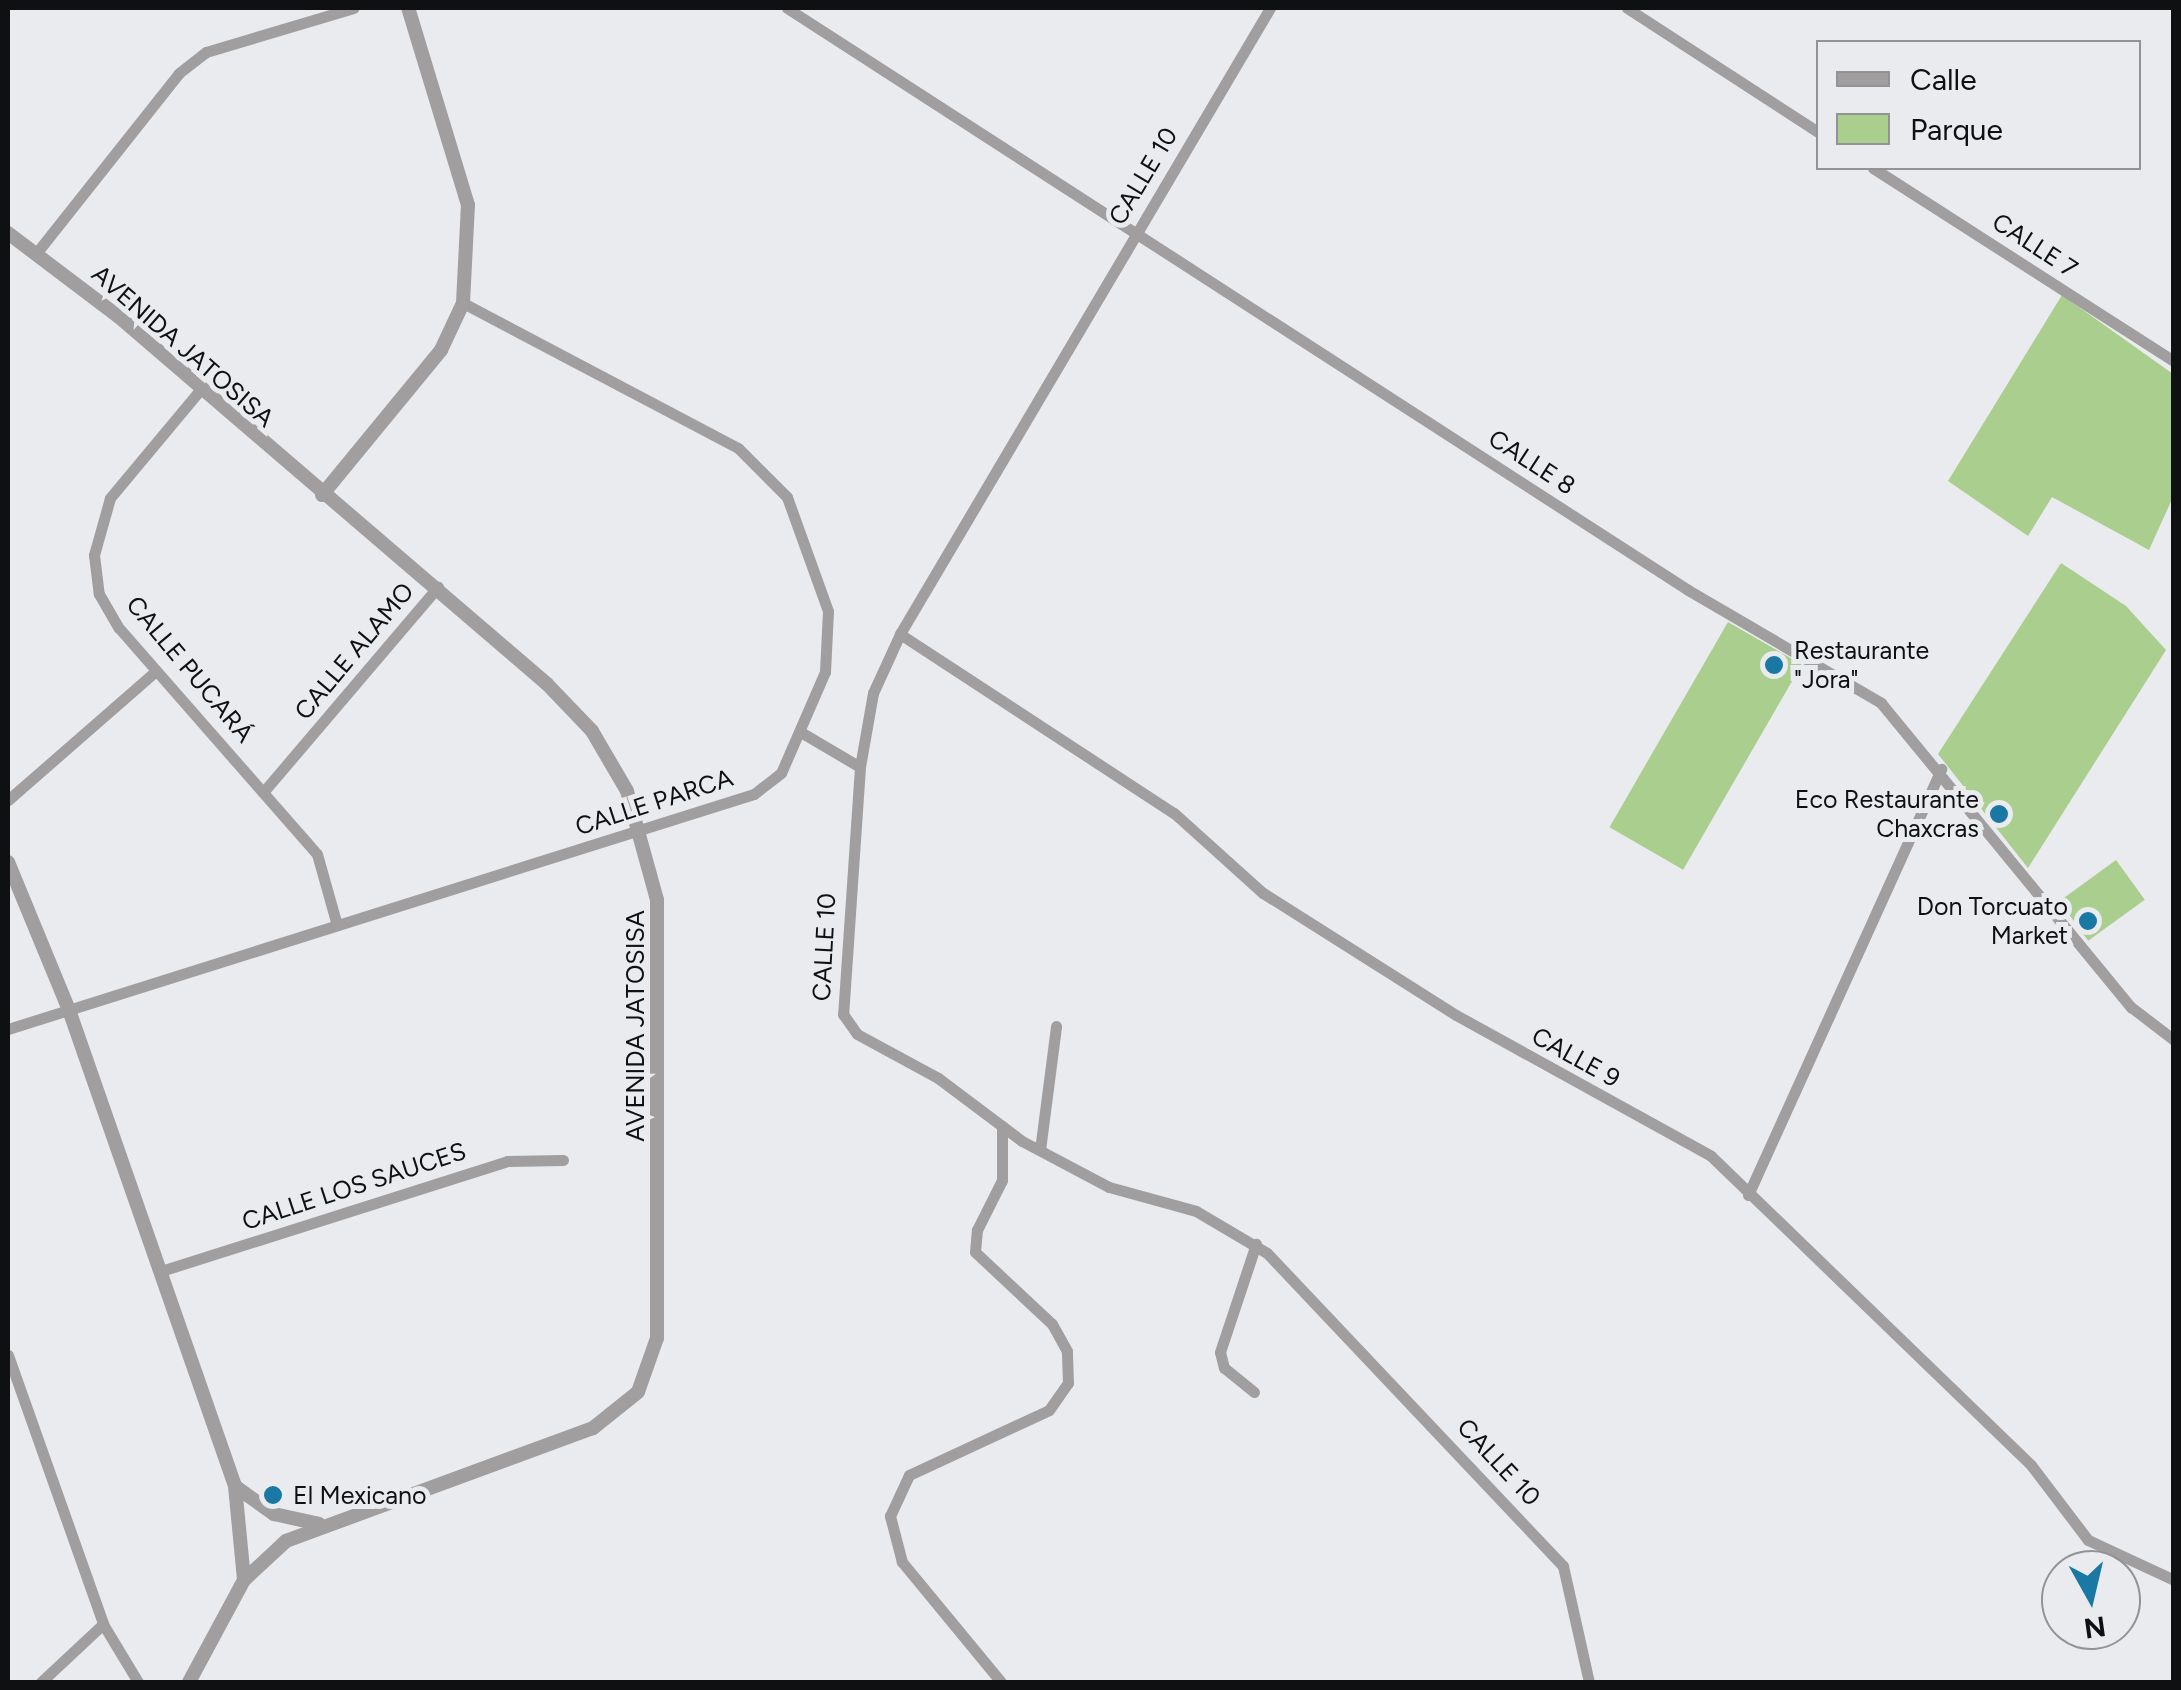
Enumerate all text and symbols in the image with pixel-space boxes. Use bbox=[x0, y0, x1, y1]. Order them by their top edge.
legend bbox=[1816, 40, 2141, 170]
text: Calle bbox=[1910, 61, 1977, 98]
text: Parque bbox=[1910, 111, 2003, 148]
street label: CALLE 10 bbox=[1102, 122, 1184, 230]
street label: CALLE 7 bbox=[1987, 206, 2083, 284]
street label: AVENIDA JATOSISA bbox=[86, 259, 280, 433]
street label: CALLE 8 bbox=[1483, 423, 1581, 501]
street label: CALLE ALAMO bbox=[288, 577, 420, 725]
street label: CALLE PUCARÁ bbox=[120, 590, 260, 748]
place label: Restaurante "Jora" bbox=[1794, 636, 1929, 695]
marker: Restaurante "Jora" bbox=[1763, 654, 1785, 676]
street label: CALLE PARCA bbox=[571, 762, 737, 842]
place label: Eco Restaurante Chaxcras bbox=[1795, 785, 1979, 844]
marker: Eco Restaurante Chaxcras bbox=[1988, 803, 2010, 825]
street label: CALLE 10 bbox=[806, 892, 842, 1002]
place label: Don Torcuato Market bbox=[1917, 892, 2068, 951]
street label: AVENIDA JATOSISA bbox=[620, 910, 650, 1142]
marker: Don Torcuato Market bbox=[2077, 910, 2099, 932]
street label: CALLE 9 bbox=[1527, 1021, 1625, 1093]
street label: CALLE LOS SAUCES bbox=[238, 1136, 470, 1236]
street label: CALLE 10 bbox=[1451, 1412, 1547, 1512]
place label: El Mexicano bbox=[293, 1480, 427, 1510]
marker: El Mexicano bbox=[262, 1484, 284, 1506]
north arrow bbox=[2041, 1550, 2141, 1650]
text: N bbox=[2082, 1609, 2108, 1646]

